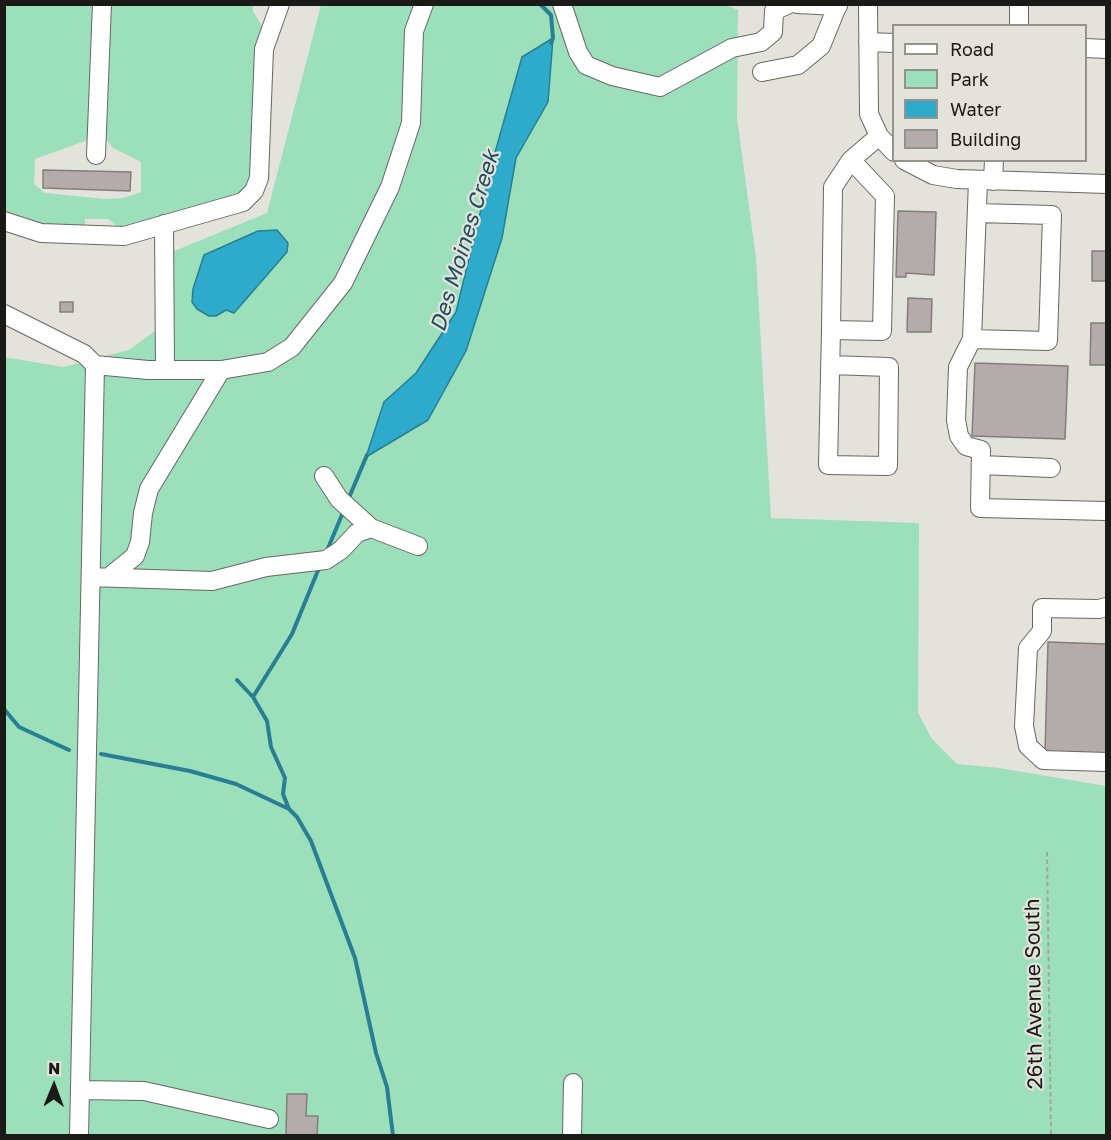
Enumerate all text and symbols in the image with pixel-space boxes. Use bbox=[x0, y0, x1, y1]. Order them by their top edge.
legend bbox=[892, 24, 1087, 162]
text: Road bbox=[950, 38, 994, 60]
text: Park bbox=[950, 68, 989, 90]
text: Water bbox=[950, 98, 1001, 120]
text: Building bbox=[950, 128, 1021, 150]
water label: Des Moines Creek bbox=[425, 147, 505, 335]
street label: 26th Avenue South bbox=[1020, 898, 1048, 1090]
north arrow bbox=[24, 1056, 84, 1116]
text: N bbox=[48, 1058, 61, 1078]

